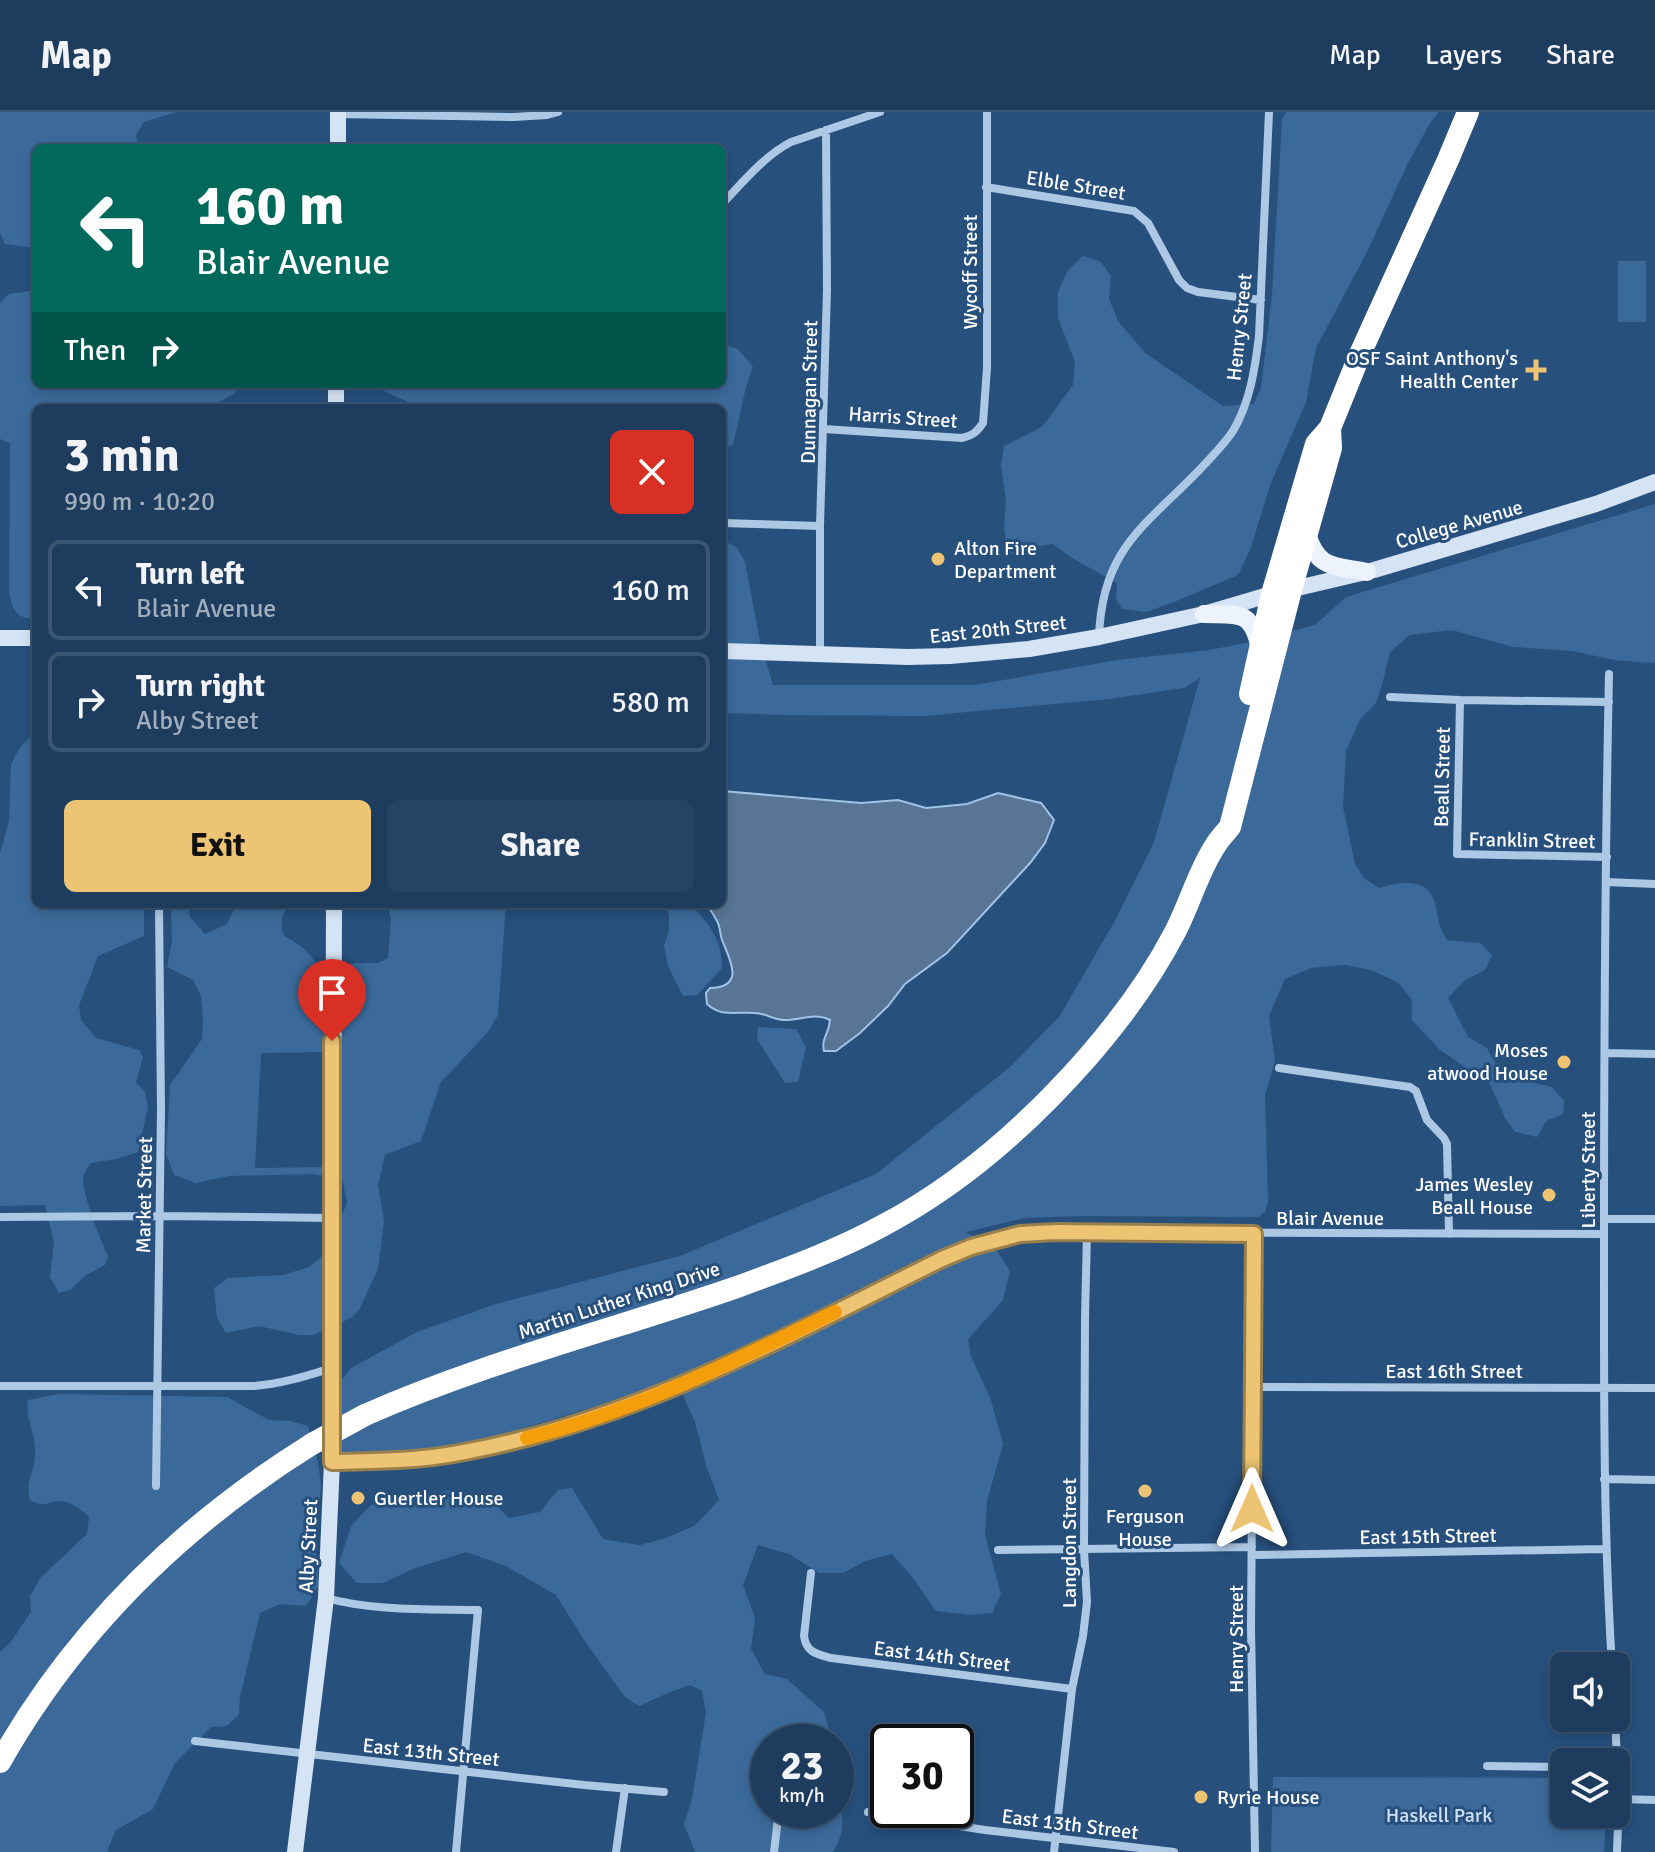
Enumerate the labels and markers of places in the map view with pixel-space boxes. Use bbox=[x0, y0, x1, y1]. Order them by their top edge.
place label: OSF Saint Anthony's Health Center bbox=[1346, 346, 1519, 394]
marker: OSF Saint Anthony's Health Center bbox=[1525, 359, 1547, 381]
place label: Alton Fire Department bbox=[954, 536, 1056, 584]
marker: Alton Fire Department bbox=[929, 550, 947, 568]
pin bbox=[298, 959, 366, 1041]
place label: Moses atwood House bbox=[1427, 1038, 1548, 1086]
marker: Moses atwood House bbox=[1555, 1053, 1573, 1071]
place label: James Wesley Beall House bbox=[1416, 1172, 1534, 1220]
marker: James Wesley Beall House bbox=[1540, 1186, 1558, 1204]
marker: Ferguson House bbox=[1136, 1482, 1154, 1500]
place label: Guertler House bbox=[374, 1486, 504, 1511]
marker: Guertler House bbox=[349, 1489, 367, 1507]
place label: Ferguson House bbox=[1106, 1504, 1184, 1552]
place label: Ryrie House bbox=[1217, 1785, 1320, 1810]
marker: Ryrie House bbox=[1192, 1788, 1210, 1806]

